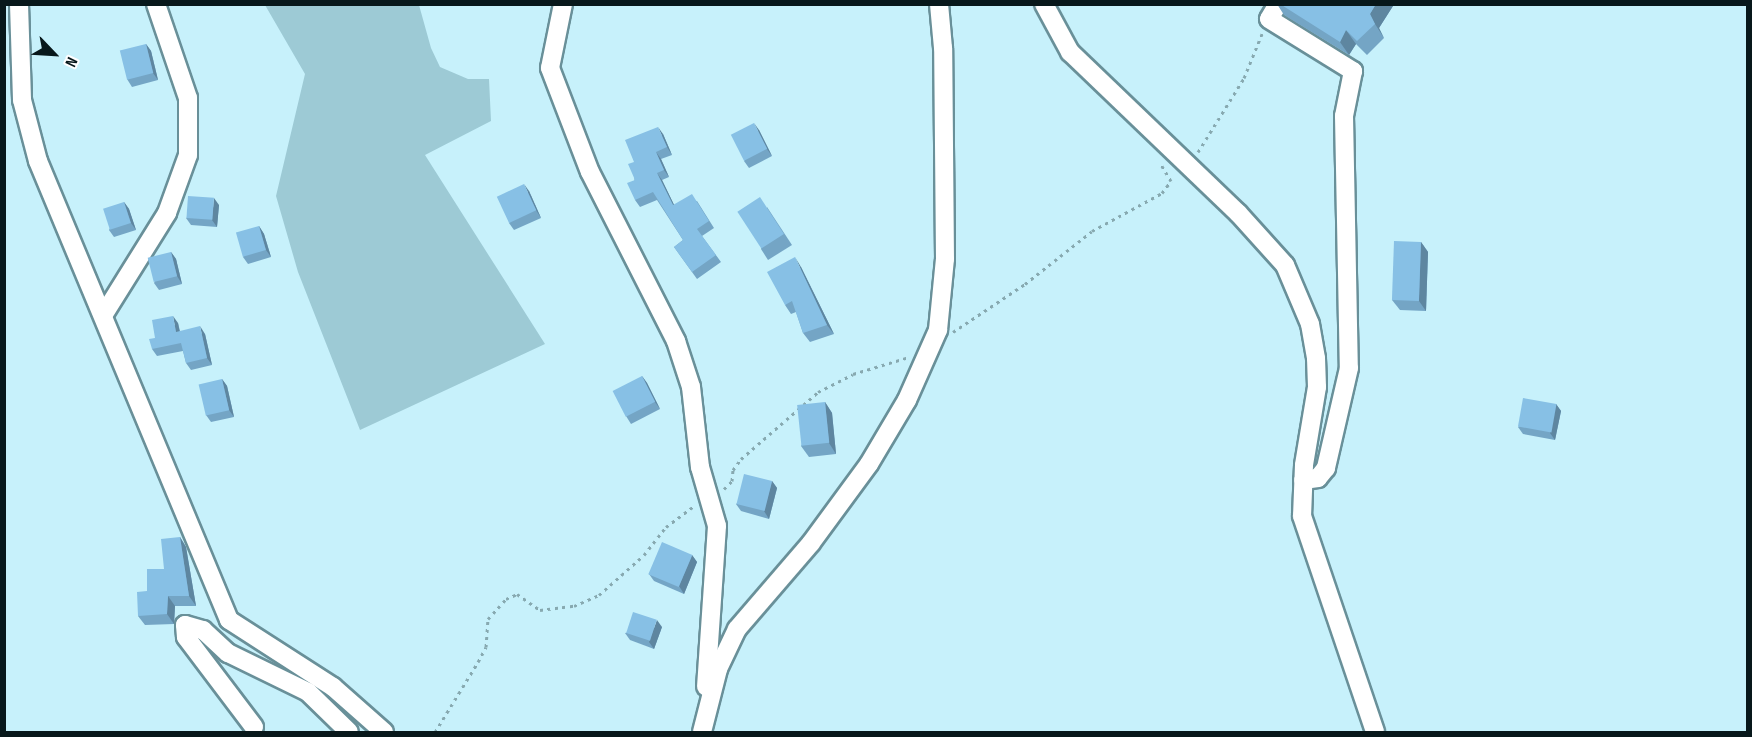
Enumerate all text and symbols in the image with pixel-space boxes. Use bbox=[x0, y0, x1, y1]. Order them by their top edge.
north arrow bbox=[24, 24, 84, 84]
text: N bbox=[60, 54, 81, 70]

